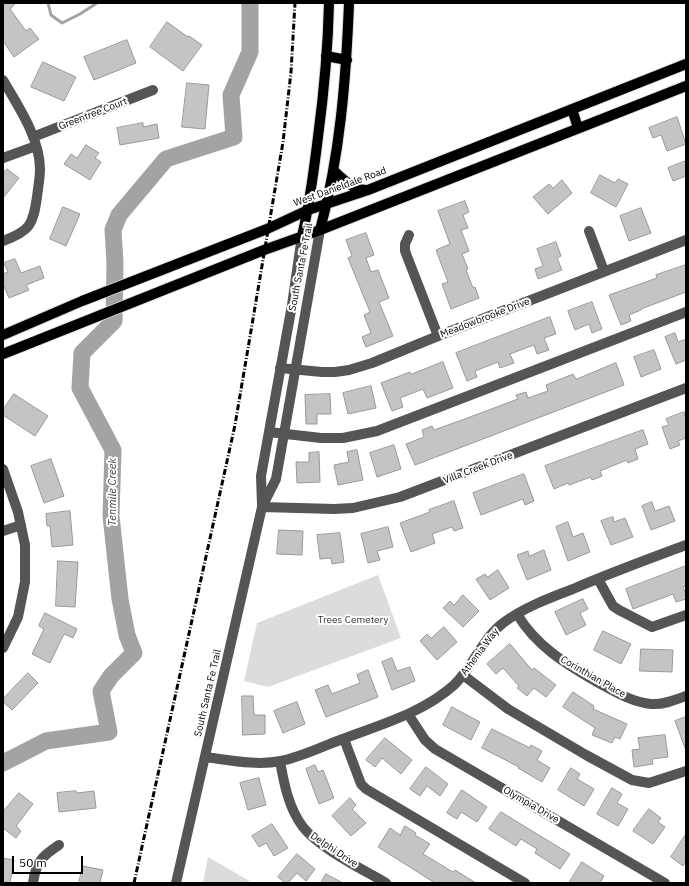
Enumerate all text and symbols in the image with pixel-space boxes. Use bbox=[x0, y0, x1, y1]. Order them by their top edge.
street label: Greentree Court bbox=[57, 95, 129, 133]
street label: West Danieldale Road bbox=[292, 165, 388, 209]
street label: South Santa Fe Trail bbox=[287, 222, 315, 312]
street label: Meadowbrooke Drive bbox=[439, 295, 531, 341]
street label: Villa Creek Drive bbox=[442, 449, 514, 487]
water label: Tenmile Creek bbox=[106, 458, 120, 526]
park label: Trees Cemetery bbox=[318, 614, 388, 626]
street label: Athenia Way bbox=[458, 626, 502, 678]
street label: South Santa Fe Trail bbox=[192, 648, 224, 738]
street label: Corinthian Place bbox=[558, 653, 628, 701]
street label: Olympia Drive bbox=[501, 784, 561, 826]
street label: Delphi Drive bbox=[308, 830, 360, 870]
scale bar bbox=[14, 848, 85, 874]
text: 50 m bbox=[19, 855, 47, 870]

